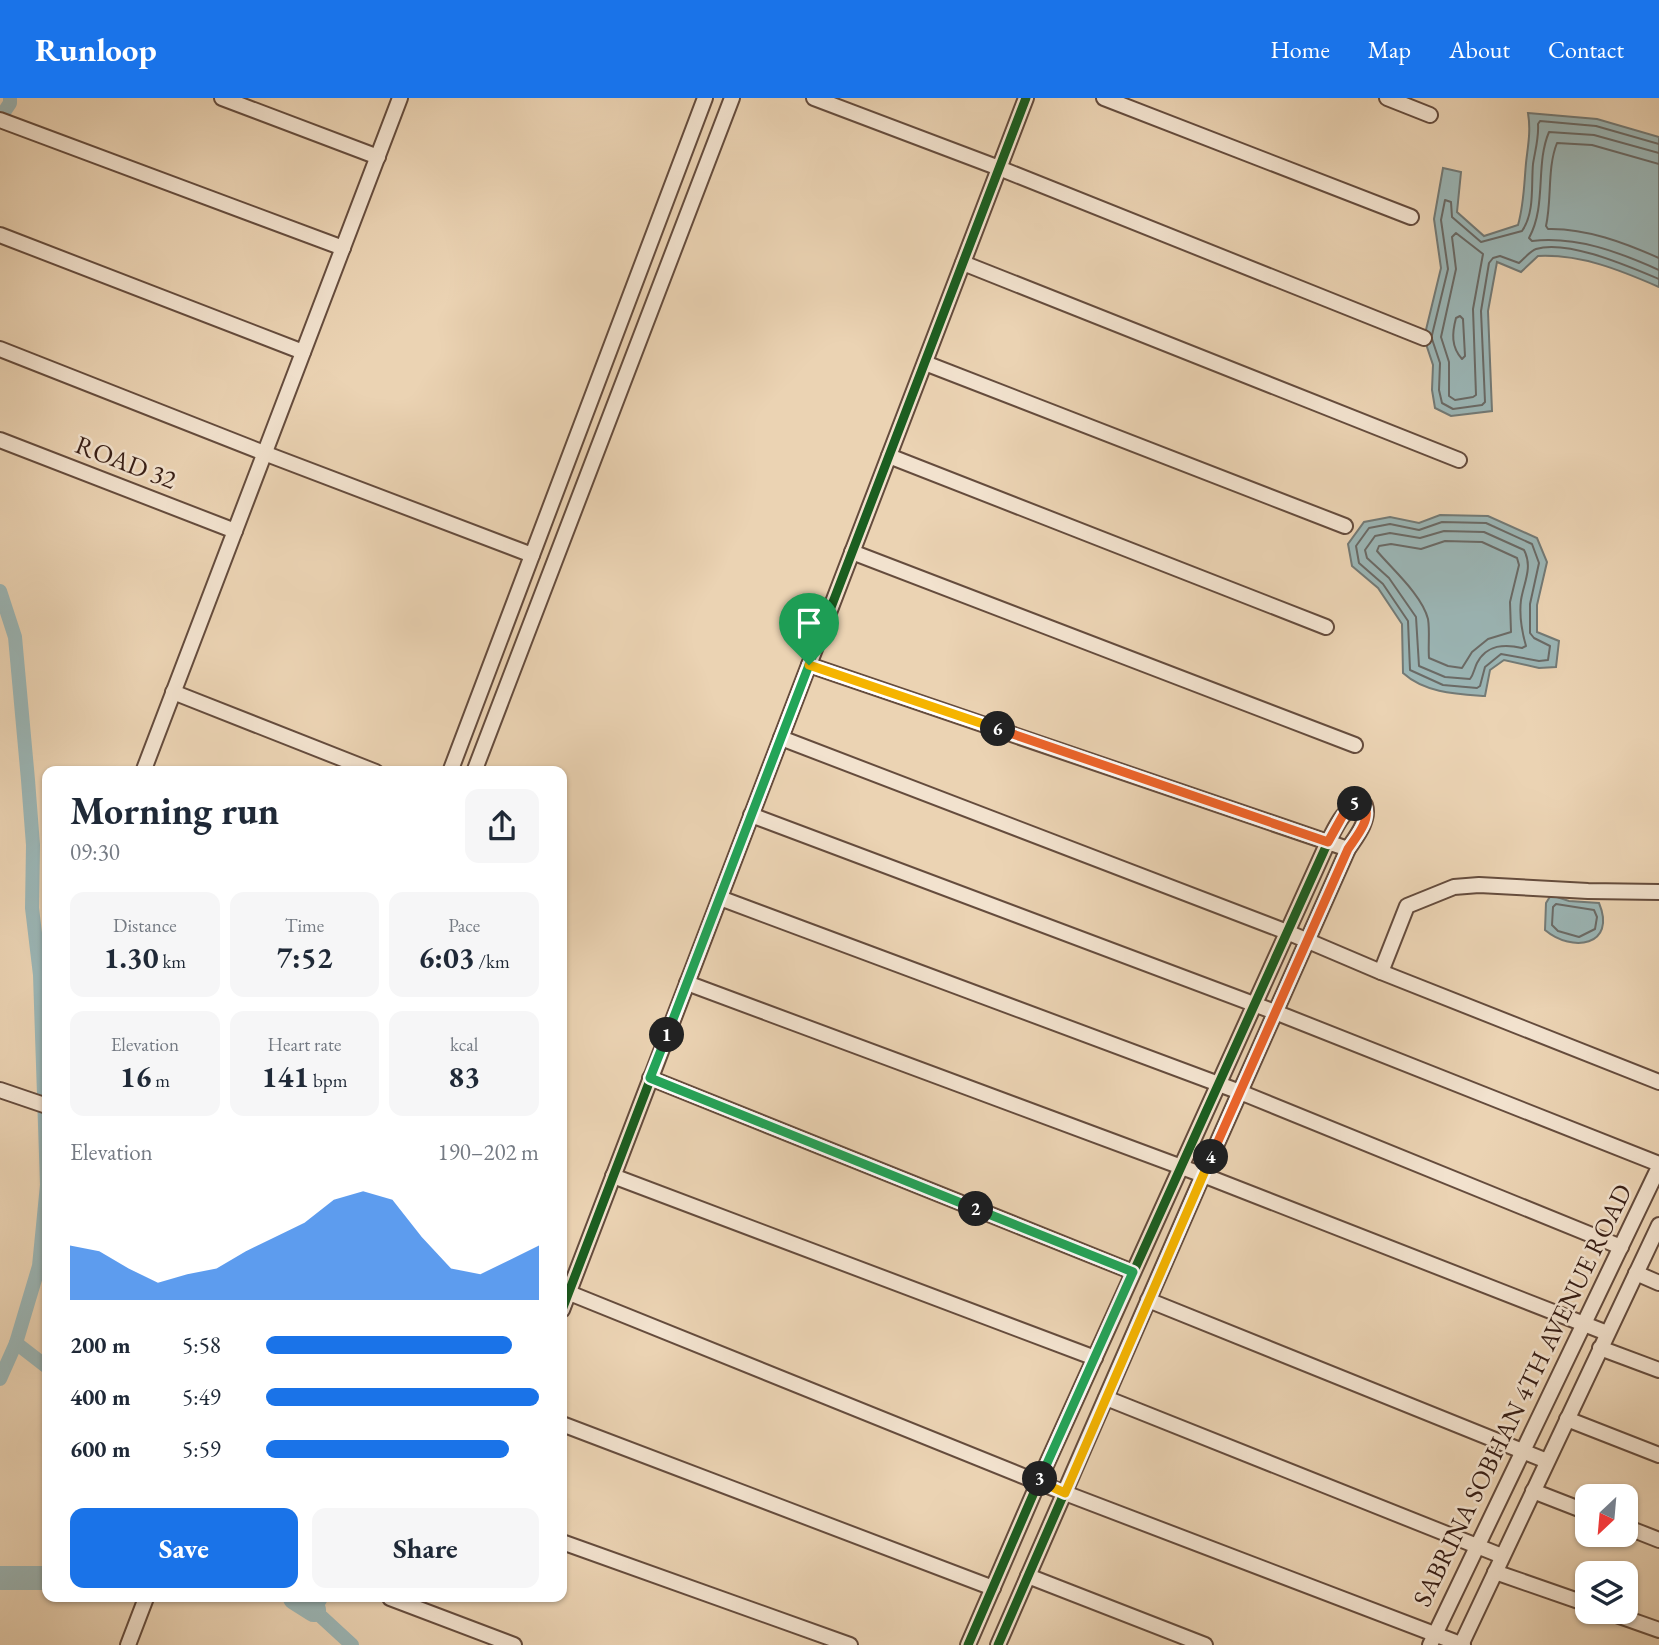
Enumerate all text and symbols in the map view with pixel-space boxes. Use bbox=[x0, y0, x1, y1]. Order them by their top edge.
text: Runloop bbox=[35, 28, 157, 71]
text: Home bbox=[1270, 34, 1330, 65]
text: Map bbox=[1368, 34, 1411, 65]
text: About bbox=[1449, 34, 1510, 65]
text: Contact bbox=[1548, 34, 1624, 65]
street label: ROAD 32 bbox=[71, 427, 182, 497]
pin bbox=[779, 593, 839, 665]
icon: arrive bbox=[790, 604, 828, 642]
pin: 6 bbox=[981, 712, 1016, 746]
text: 6 bbox=[992, 716, 1003, 741]
text: Morning run bbox=[70, 786, 279, 835]
pin: 5 bbox=[1338, 786, 1372, 822]
button: share bbox=[465, 789, 539, 863]
text: 5 bbox=[1349, 791, 1360, 816]
text: 09:30 bbox=[70, 837, 120, 867]
text: Distance bbox=[113, 913, 177, 938]
text: Time bbox=[285, 913, 324, 938]
text: Pace bbox=[448, 913, 480, 938]
text: 1.30 bbox=[104, 938, 159, 977]
text: 7:52 bbox=[276, 938, 333, 977]
text: 6:03 bbox=[419, 938, 475, 977]
text: km bbox=[159, 949, 186, 974]
text: /km bbox=[475, 949, 510, 974]
pin: 1 bbox=[650, 1018, 684, 1052]
text: 1 bbox=[661, 1022, 672, 1047]
text: Elevation bbox=[111, 1032, 179, 1057]
text: Heart rate bbox=[268, 1032, 341, 1057]
text: kcal bbox=[450, 1032, 478, 1057]
text: 16 bbox=[120, 1057, 151, 1096]
text: 141 bbox=[262, 1057, 309, 1096]
text: 83 bbox=[448, 1057, 480, 1096]
text: m bbox=[151, 1068, 170, 1093]
text: bpm bbox=[309, 1068, 347, 1093]
text: Elevation bbox=[70, 1137, 153, 1167]
text: 190–202 m bbox=[438, 1137, 539, 1167]
pin: 4 bbox=[1194, 1140, 1228, 1174]
text: 4 bbox=[1205, 1144, 1216, 1169]
street label: SABRINA SOBHAN 4TH AVENUE ROAD bbox=[1405, 1178, 1639, 1612]
pin: 2 bbox=[958, 1192, 993, 1226]
text: 2 bbox=[970, 1196, 981, 1221]
text: 200 m bbox=[70, 1330, 131, 1360]
text: 5:58 bbox=[182, 1330, 221, 1360]
text: 400 m bbox=[70, 1382, 131, 1412]
text: 5:49 bbox=[182, 1382, 221, 1412]
text: 600 m bbox=[70, 1434, 131, 1464]
text: 5:59 bbox=[182, 1434, 221, 1464]
pin: 3 bbox=[1023, 1462, 1058, 1496]
text: 3 bbox=[1034, 1466, 1045, 1491]
north arrow bbox=[1575, 1484, 1638, 1547]
map controls bbox=[1575, 1484, 1638, 1624]
button: Save bbox=[70, 1508, 298, 1588]
button: Share bbox=[312, 1508, 539, 1588]
button: layers bbox=[1575, 1561, 1638, 1624]

